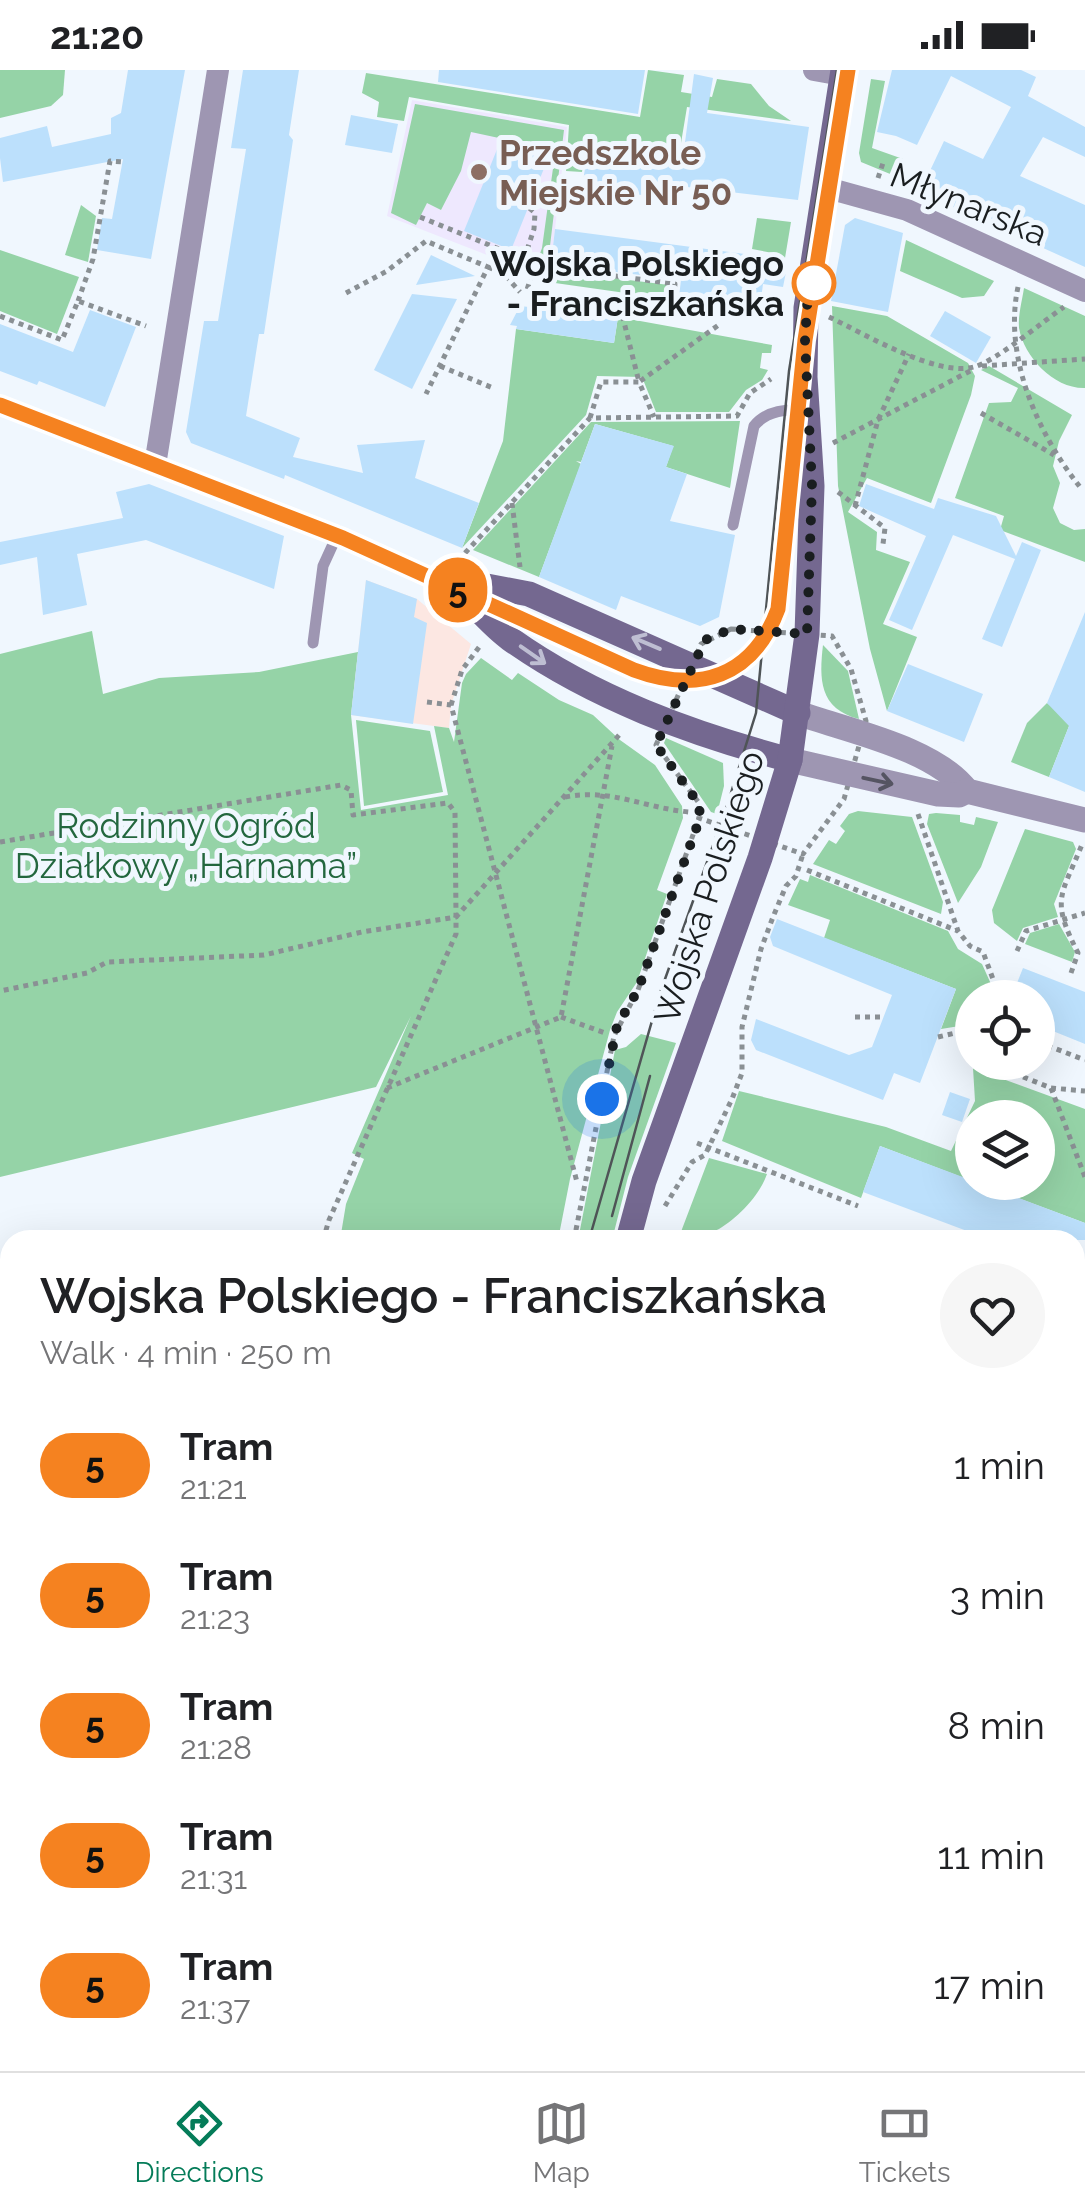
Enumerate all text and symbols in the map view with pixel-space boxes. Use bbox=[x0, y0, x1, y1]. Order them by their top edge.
text: 21:20 bbox=[50, 13, 144, 58]
place label: Przedszkole Miejskie Nr 50 bbox=[499, 132, 732, 213]
street label: Młynarska bbox=[885, 154, 1053, 254]
marker: Przedszkole Miejskie Nr 50 bbox=[468, 161, 490, 183]
place label: Wojska Polskiego - Franciszkańska bbox=[490, 243, 784, 324]
marker: Wojska Polskiego - Franciszkańska bbox=[793, 262, 835, 304]
line badge: 5 bbox=[426, 558, 490, 622]
text: 5 bbox=[448, 570, 468, 611]
one-way arrow bbox=[631, 633, 662, 651]
one-way arrow bbox=[519, 644, 547, 665]
street label: Wojska Polskiego bbox=[646, 746, 772, 1028]
one-way arrow bbox=[862, 772, 894, 791]
park label: Rodzinny Ogród Działkowy „Harnama” bbox=[15, 805, 357, 886]
map controls bbox=[955, 980, 1055, 1200]
button: locate bbox=[955, 980, 1055, 1080]
your location bbox=[577, 1074, 627, 1124]
button: layers bbox=[955, 1100, 1055, 1200]
button: heart bbox=[940, 1263, 1045, 1368]
text: Wojska Polskiego - Franciszkańska bbox=[40, 1268, 827, 1324]
text: Walk · 4 min · 250 m bbox=[40, 1334, 332, 1371]
text: Tram bbox=[180, 1424, 273, 1469]
text: 1 min bbox=[954, 1443, 1045, 1488]
text: 5 bbox=[85, 1445, 105, 1486]
text: 21:21 bbox=[180, 1469, 247, 1506]
text: Tram bbox=[180, 1554, 273, 1599]
text: 3 min bbox=[950, 1573, 1045, 1618]
text: 5 bbox=[85, 1575, 105, 1616]
text: 21:23 bbox=[180, 1599, 250, 1636]
text: Tram bbox=[180, 1684, 273, 1729]
text: 8 min bbox=[947, 1703, 1045, 1748]
text: 5 bbox=[85, 1705, 105, 1746]
text: 21:28 bbox=[180, 1729, 252, 1766]
text: Tram bbox=[180, 1814, 273, 1859]
text: 11 min bbox=[937, 1833, 1045, 1878]
text: 5 bbox=[85, 1835, 105, 1876]
text: 21:31 bbox=[180, 1859, 247, 1896]
text: Tram bbox=[180, 1944, 273, 1989]
text: 17 min bbox=[934, 1963, 1045, 2008]
text: 5 bbox=[85, 1965, 105, 2006]
text: 21:37 bbox=[180, 1989, 250, 2026]
tab: Directions bbox=[134, 2096, 264, 2189]
tab: Map bbox=[533, 2096, 590, 2189]
tab: Tickets bbox=[859, 2096, 951, 2189]

